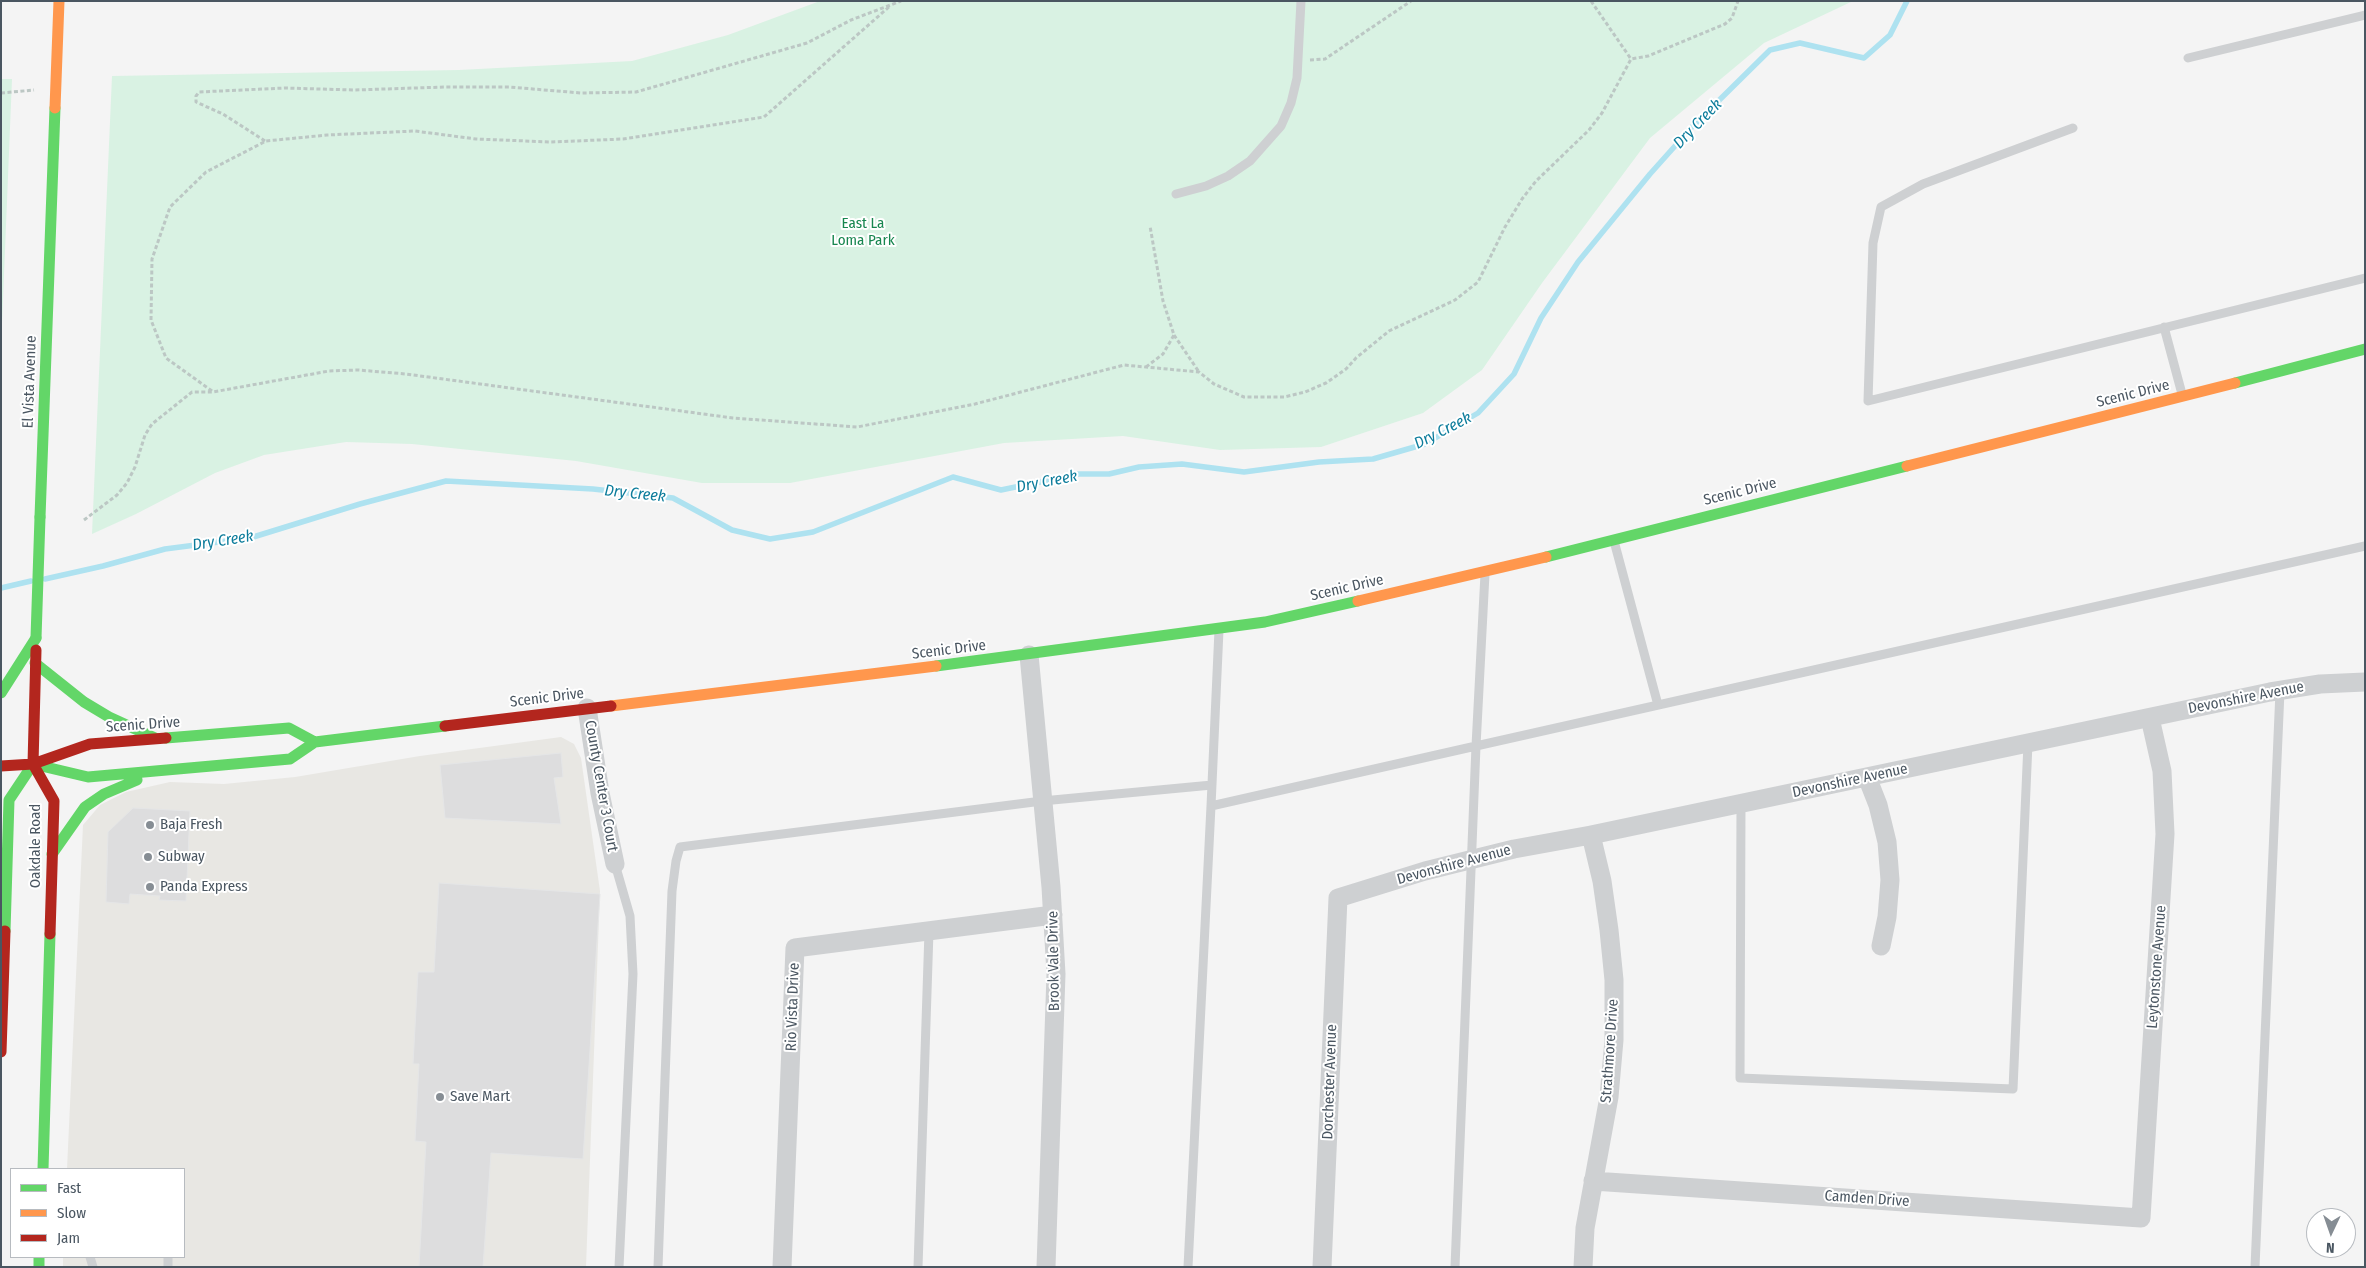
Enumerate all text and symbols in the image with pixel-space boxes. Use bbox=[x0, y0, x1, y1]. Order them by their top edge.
water label: Dry Creek bbox=[1670, 95, 1726, 153]
park label: East La Loma Park bbox=[831, 215, 895, 250]
street label: El Vista Avenue bbox=[19, 335, 41, 429]
street label: Scenic Drive bbox=[2095, 376, 2171, 412]
water label: Dry Creek bbox=[1411, 408, 1475, 454]
water label: Dry Creek bbox=[1015, 467, 1079, 497]
street label: Scenic Drive bbox=[1702, 474, 1778, 510]
water label: Dry Creek bbox=[603, 481, 667, 507]
water label: Dry Creek bbox=[191, 527, 255, 555]
street label: Scenic Drive bbox=[1309, 571, 1385, 605]
street label: Scenic Drive bbox=[911, 637, 987, 663]
street label: Devonshire Avenue bbox=[2187, 678, 2305, 718]
street label: Scenic Drive bbox=[509, 685, 585, 711]
street label: Scenic Drive bbox=[105, 713, 181, 737]
street label: County Center 3 Court bbox=[581, 719, 621, 853]
street label: Devonshire Avenue bbox=[1791, 760, 1909, 802]
street label: Oakdale Road bbox=[27, 804, 45, 888]
place label: Baja Fresh bbox=[160, 816, 223, 834]
marker: Baja Fresh bbox=[144, 819, 156, 831]
street label: Devonshire Avenue bbox=[1395, 841, 1513, 889]
place label: Subway bbox=[158, 848, 205, 866]
marker: Subway bbox=[142, 851, 154, 863]
place label: Panda Express bbox=[160, 878, 248, 896]
marker: Panda Express bbox=[144, 881, 156, 893]
street label: Leytonstone Avenue bbox=[2144, 905, 2170, 1029]
street label: Brook Vale Drive bbox=[1044, 911, 1064, 1011]
street label: Rio Vista Drive bbox=[782, 962, 804, 1052]
street label: Strathmore Drive bbox=[1597, 998, 1623, 1104]
street label: Dorchester Avenue bbox=[1319, 1024, 1341, 1140]
place label: Save Mart bbox=[450, 1088, 510, 1106]
marker: Save Mart bbox=[434, 1091, 446, 1103]
legend bbox=[10, 1168, 185, 1258]
text: Fast bbox=[57, 1179, 81, 1197]
street label: Camden Drive bbox=[1824, 1187, 1910, 1211]
text: Slow bbox=[57, 1204, 86, 1222]
north arrow bbox=[2306, 1208, 2356, 1258]
text: Jam bbox=[57, 1229, 80, 1247]
text: N bbox=[2326, 1239, 2335, 1256]

